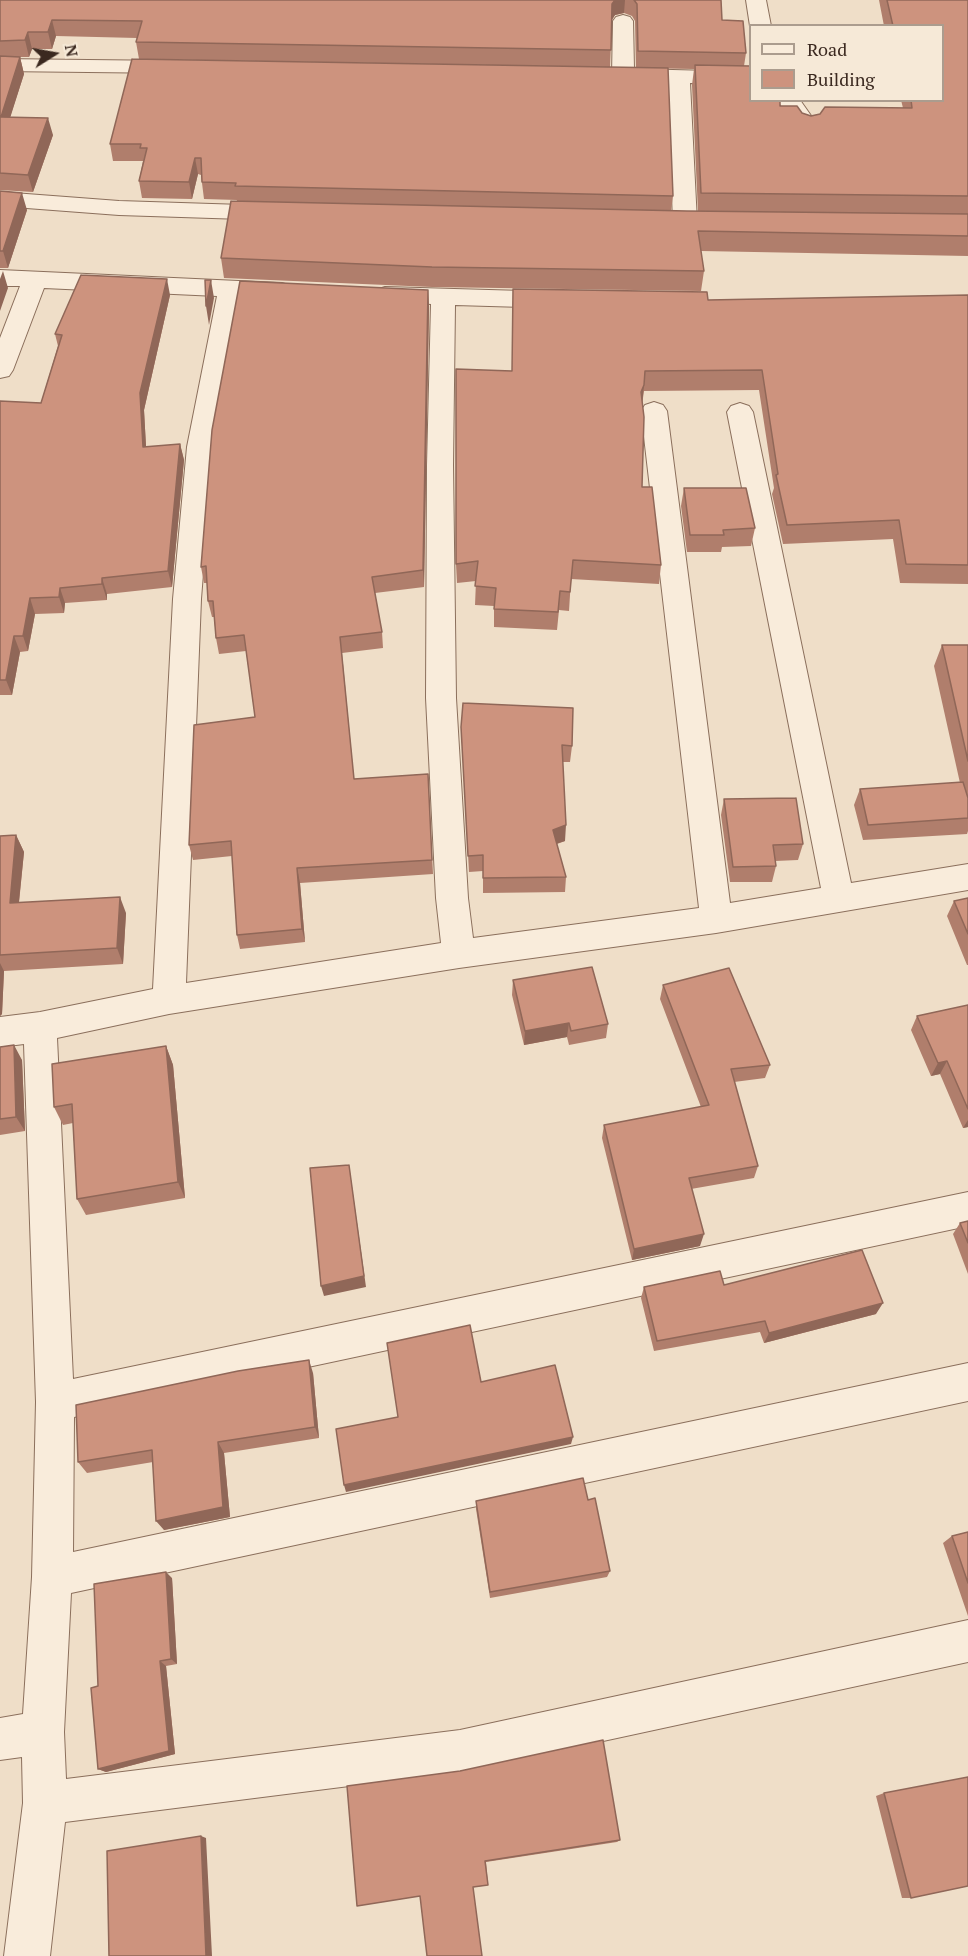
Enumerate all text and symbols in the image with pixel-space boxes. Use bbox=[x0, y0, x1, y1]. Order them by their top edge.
north arrow bbox=[24, 24, 84, 84]
legend bbox=[749, 24, 944, 102]
text: Road bbox=[807, 37, 847, 61]
text: N bbox=[60, 43, 84, 59]
text: Building bbox=[807, 67, 875, 91]

